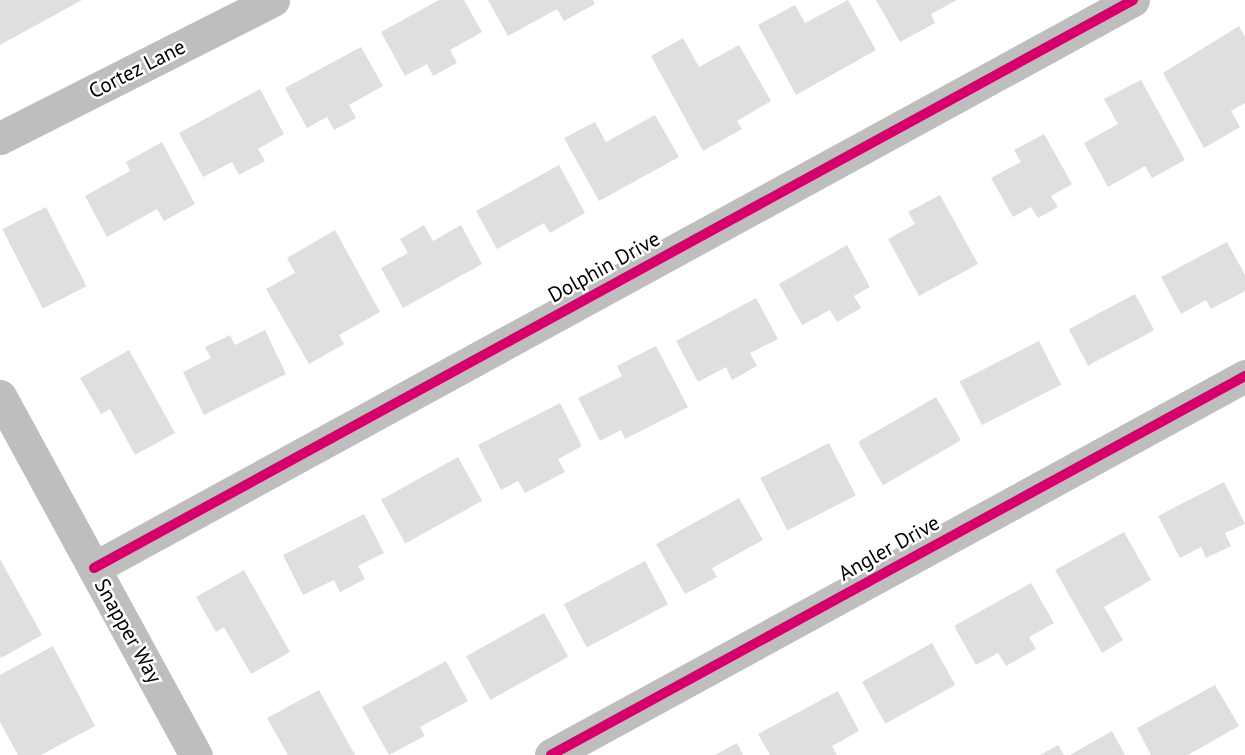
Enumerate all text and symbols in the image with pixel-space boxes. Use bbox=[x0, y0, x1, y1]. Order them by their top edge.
street label: Cortez Lane bbox=[84, 34, 190, 104]
street label: Dolphin Drive bbox=[544, 226, 664, 308]
street label: Angler Drive bbox=[834, 510, 944, 586]
street label: Snapper Way bbox=[89, 574, 167, 688]

